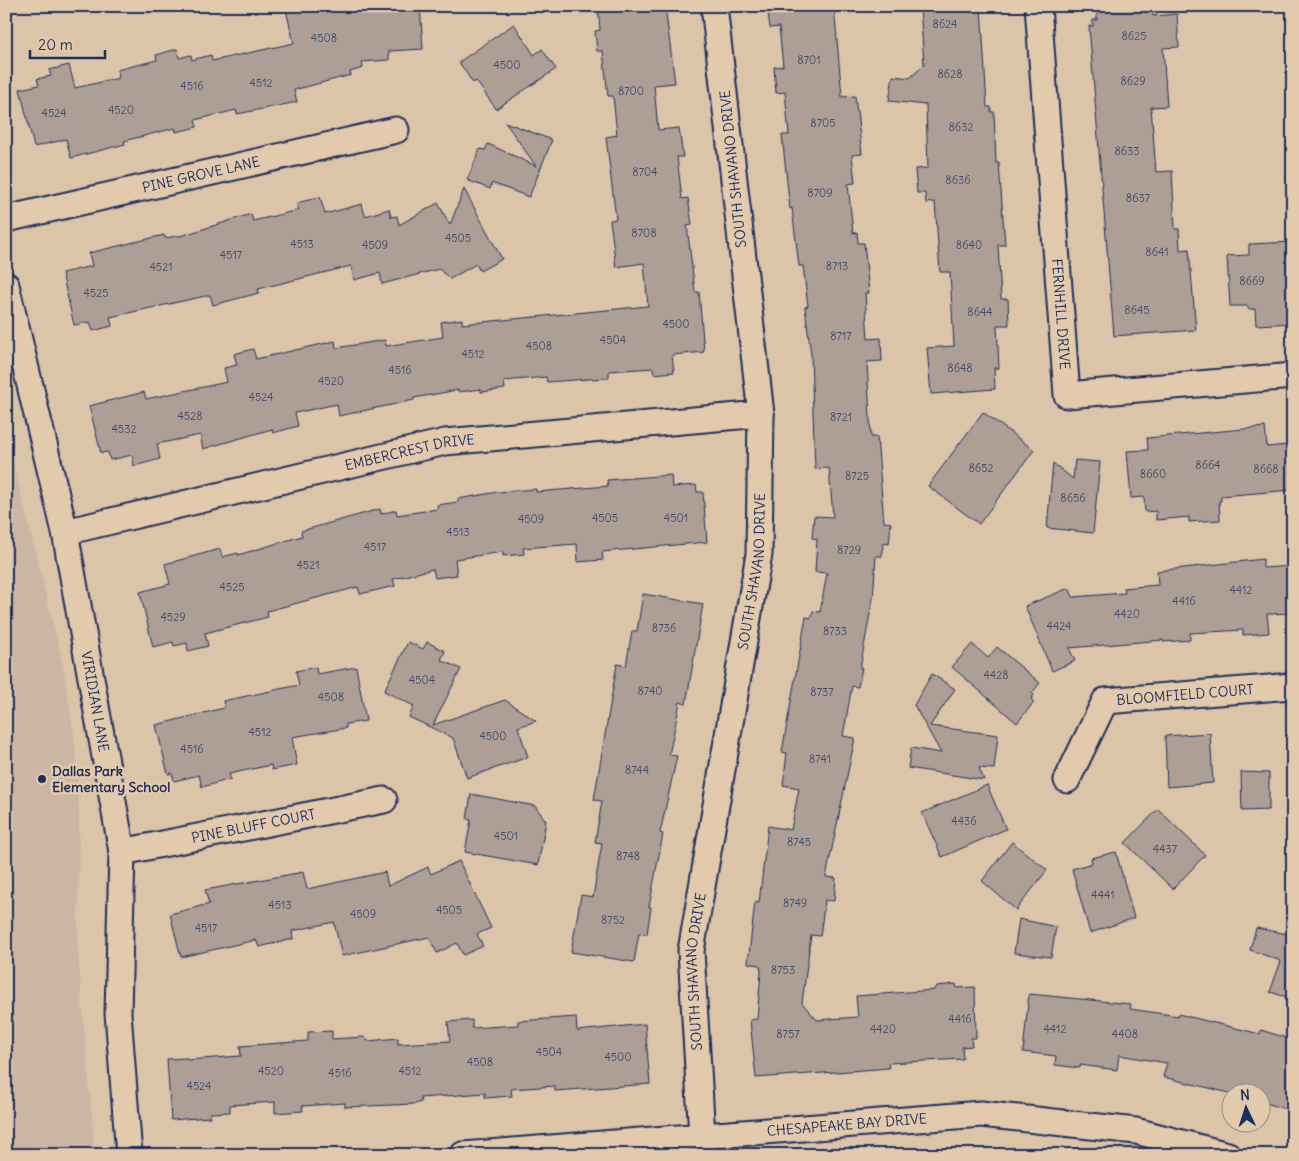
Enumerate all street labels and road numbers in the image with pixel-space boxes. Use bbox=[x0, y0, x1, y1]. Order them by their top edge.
street label: SOUTH SHAVANO DRIVE bbox=[716, 89, 750, 249]
street label: PINE GROVE LANE bbox=[140, 152, 262, 197]
street label: FERNHILL DRIVE bbox=[1048, 258, 1074, 370]
street label: EMBERCREST DRIVE bbox=[343, 430, 475, 474]
street label: SOUTH SHAVANO DRIVE bbox=[734, 493, 769, 651]
street label: VIRIDIAN LANE bbox=[77, 649, 113, 753]
street label: BLOOMFIELD COURT bbox=[1116, 680, 1254, 709]
street label: PINE BLUFF COURT bbox=[190, 805, 317, 847]
street label: SOUTH SHAVANO DRIVE bbox=[682, 891, 710, 1051]
street label: CHESAPEAKE BAY DRIVE bbox=[766, 1109, 928, 1140]

